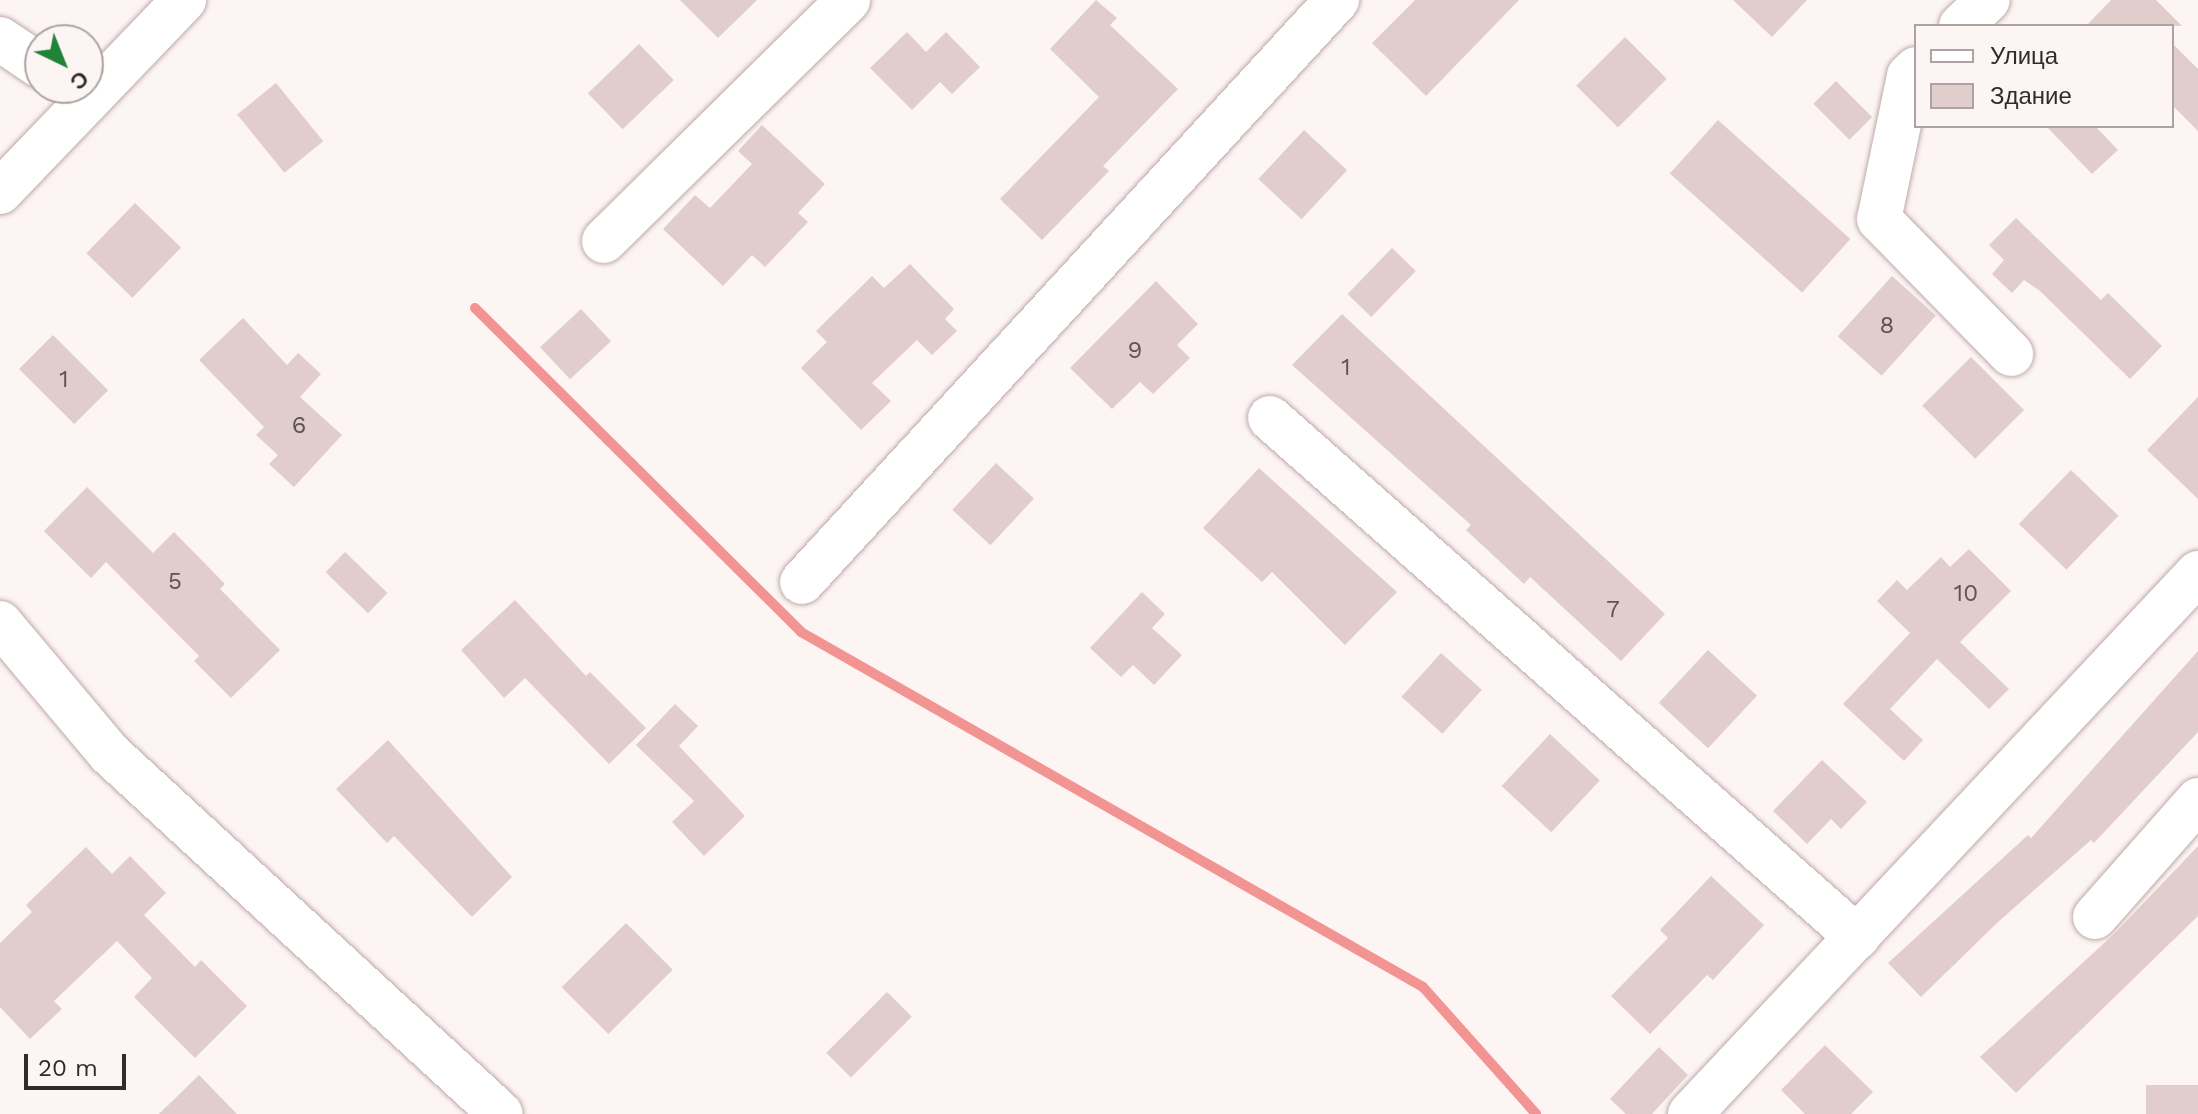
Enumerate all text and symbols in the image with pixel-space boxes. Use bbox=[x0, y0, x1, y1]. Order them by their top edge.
north arrow bbox=[24, 24, 104, 104]
legend bbox=[1914, 24, 2174, 128]
text: Улица bbox=[1990, 42, 2058, 70]
text: С bbox=[65, 66, 94, 95]
text: Здание bbox=[1990, 82, 2072, 110]
house number: 8 bbox=[1880, 312, 1894, 340]
house number: 9 bbox=[1128, 337, 1142, 365]
house number: 1 bbox=[1341, 354, 1351, 382]
house number: 1 bbox=[59, 366, 69, 394]
house number: 6 bbox=[292, 412, 306, 440]
house number: 5 bbox=[168, 568, 182, 596]
house number: 10 bbox=[1954, 580, 1978, 608]
house number: 7 bbox=[1606, 596, 1620, 624]
scale bar bbox=[28, 1038, 130, 1088]
text: 20 m bbox=[38, 1054, 98, 1082]

